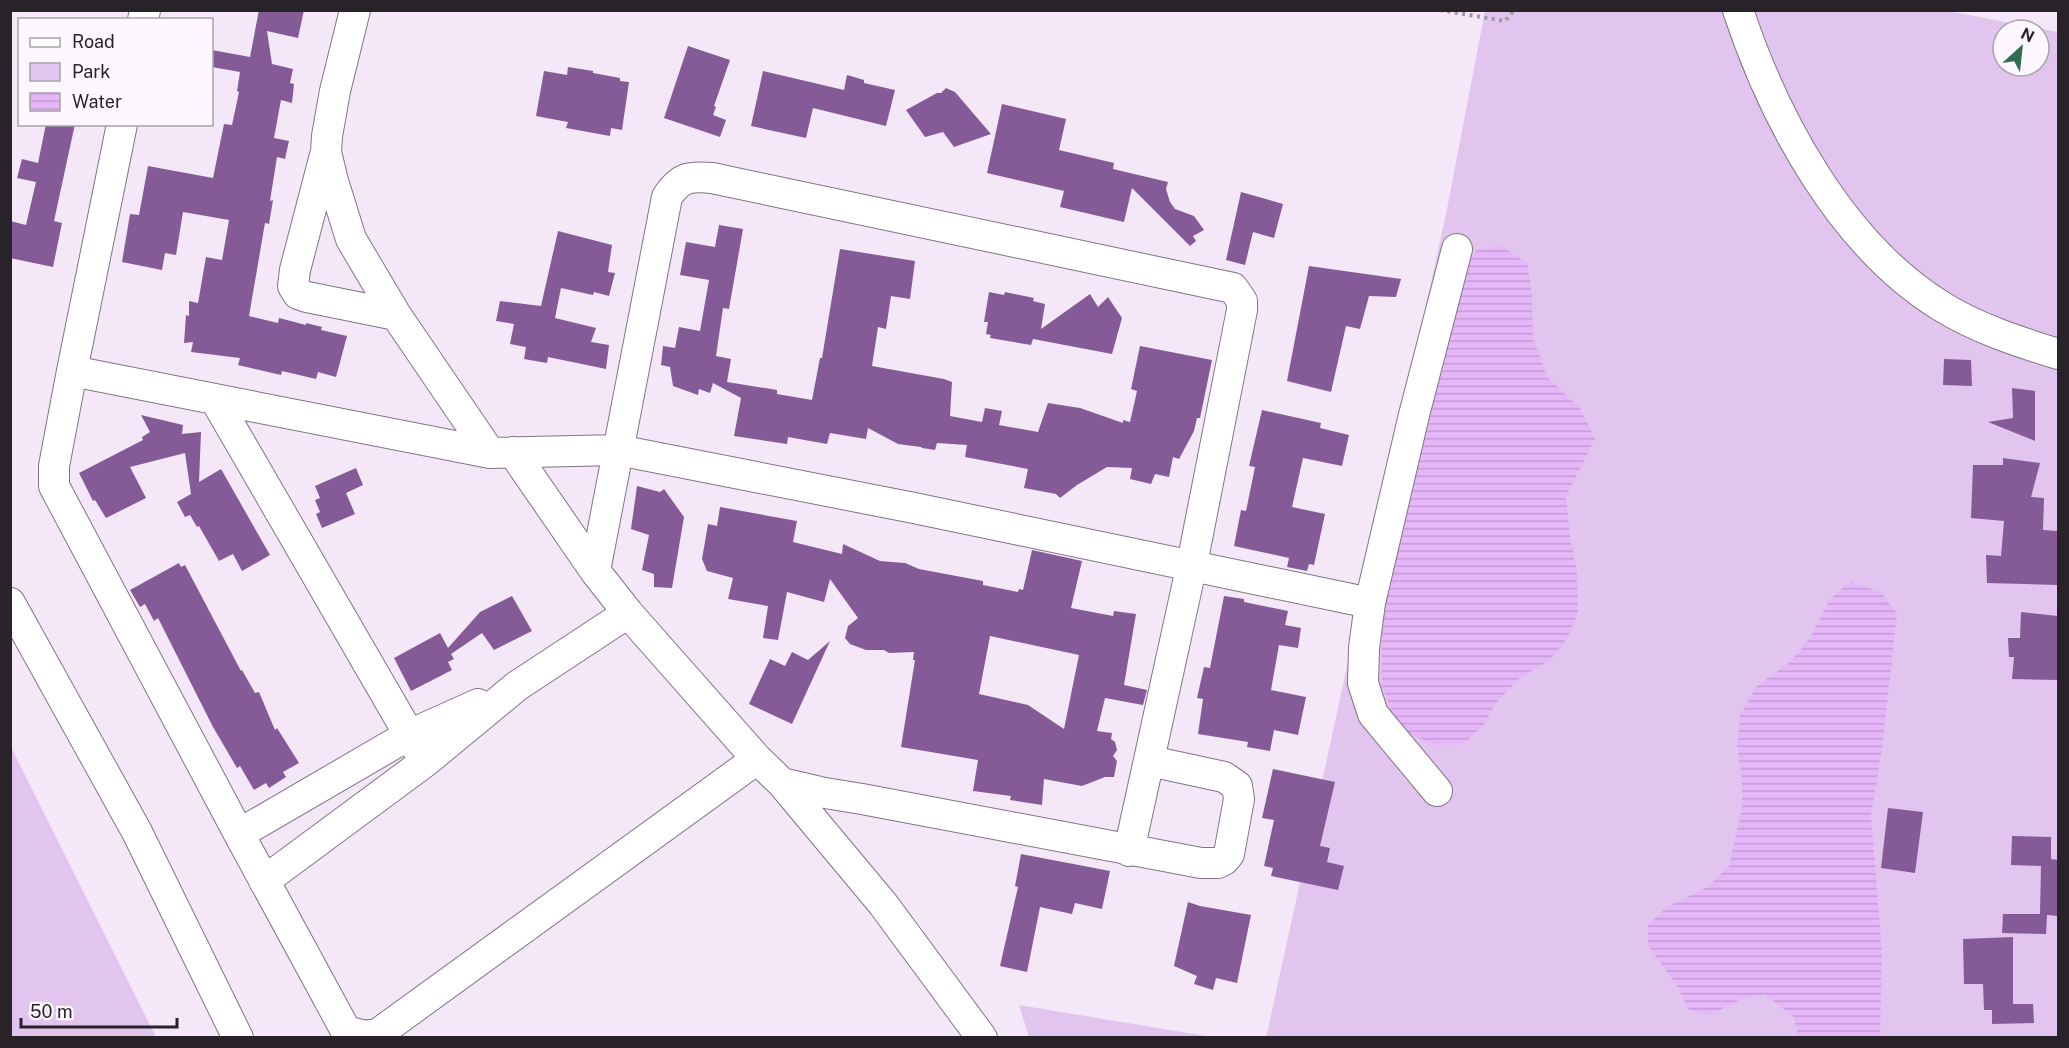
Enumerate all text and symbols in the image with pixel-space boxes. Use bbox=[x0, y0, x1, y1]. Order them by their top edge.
legend bbox=[18, 18, 213, 126]
north arrow bbox=[1991, 18, 2051, 78]
text: N bbox=[2018, 24, 2037, 46]
text: Road bbox=[72, 31, 115, 52]
text: Park bbox=[72, 61, 110, 82]
text: Water bbox=[72, 91, 122, 112]
scale bar bbox=[21, 991, 177, 1029]
text: 50 m bbox=[30, 1001, 73, 1022]

